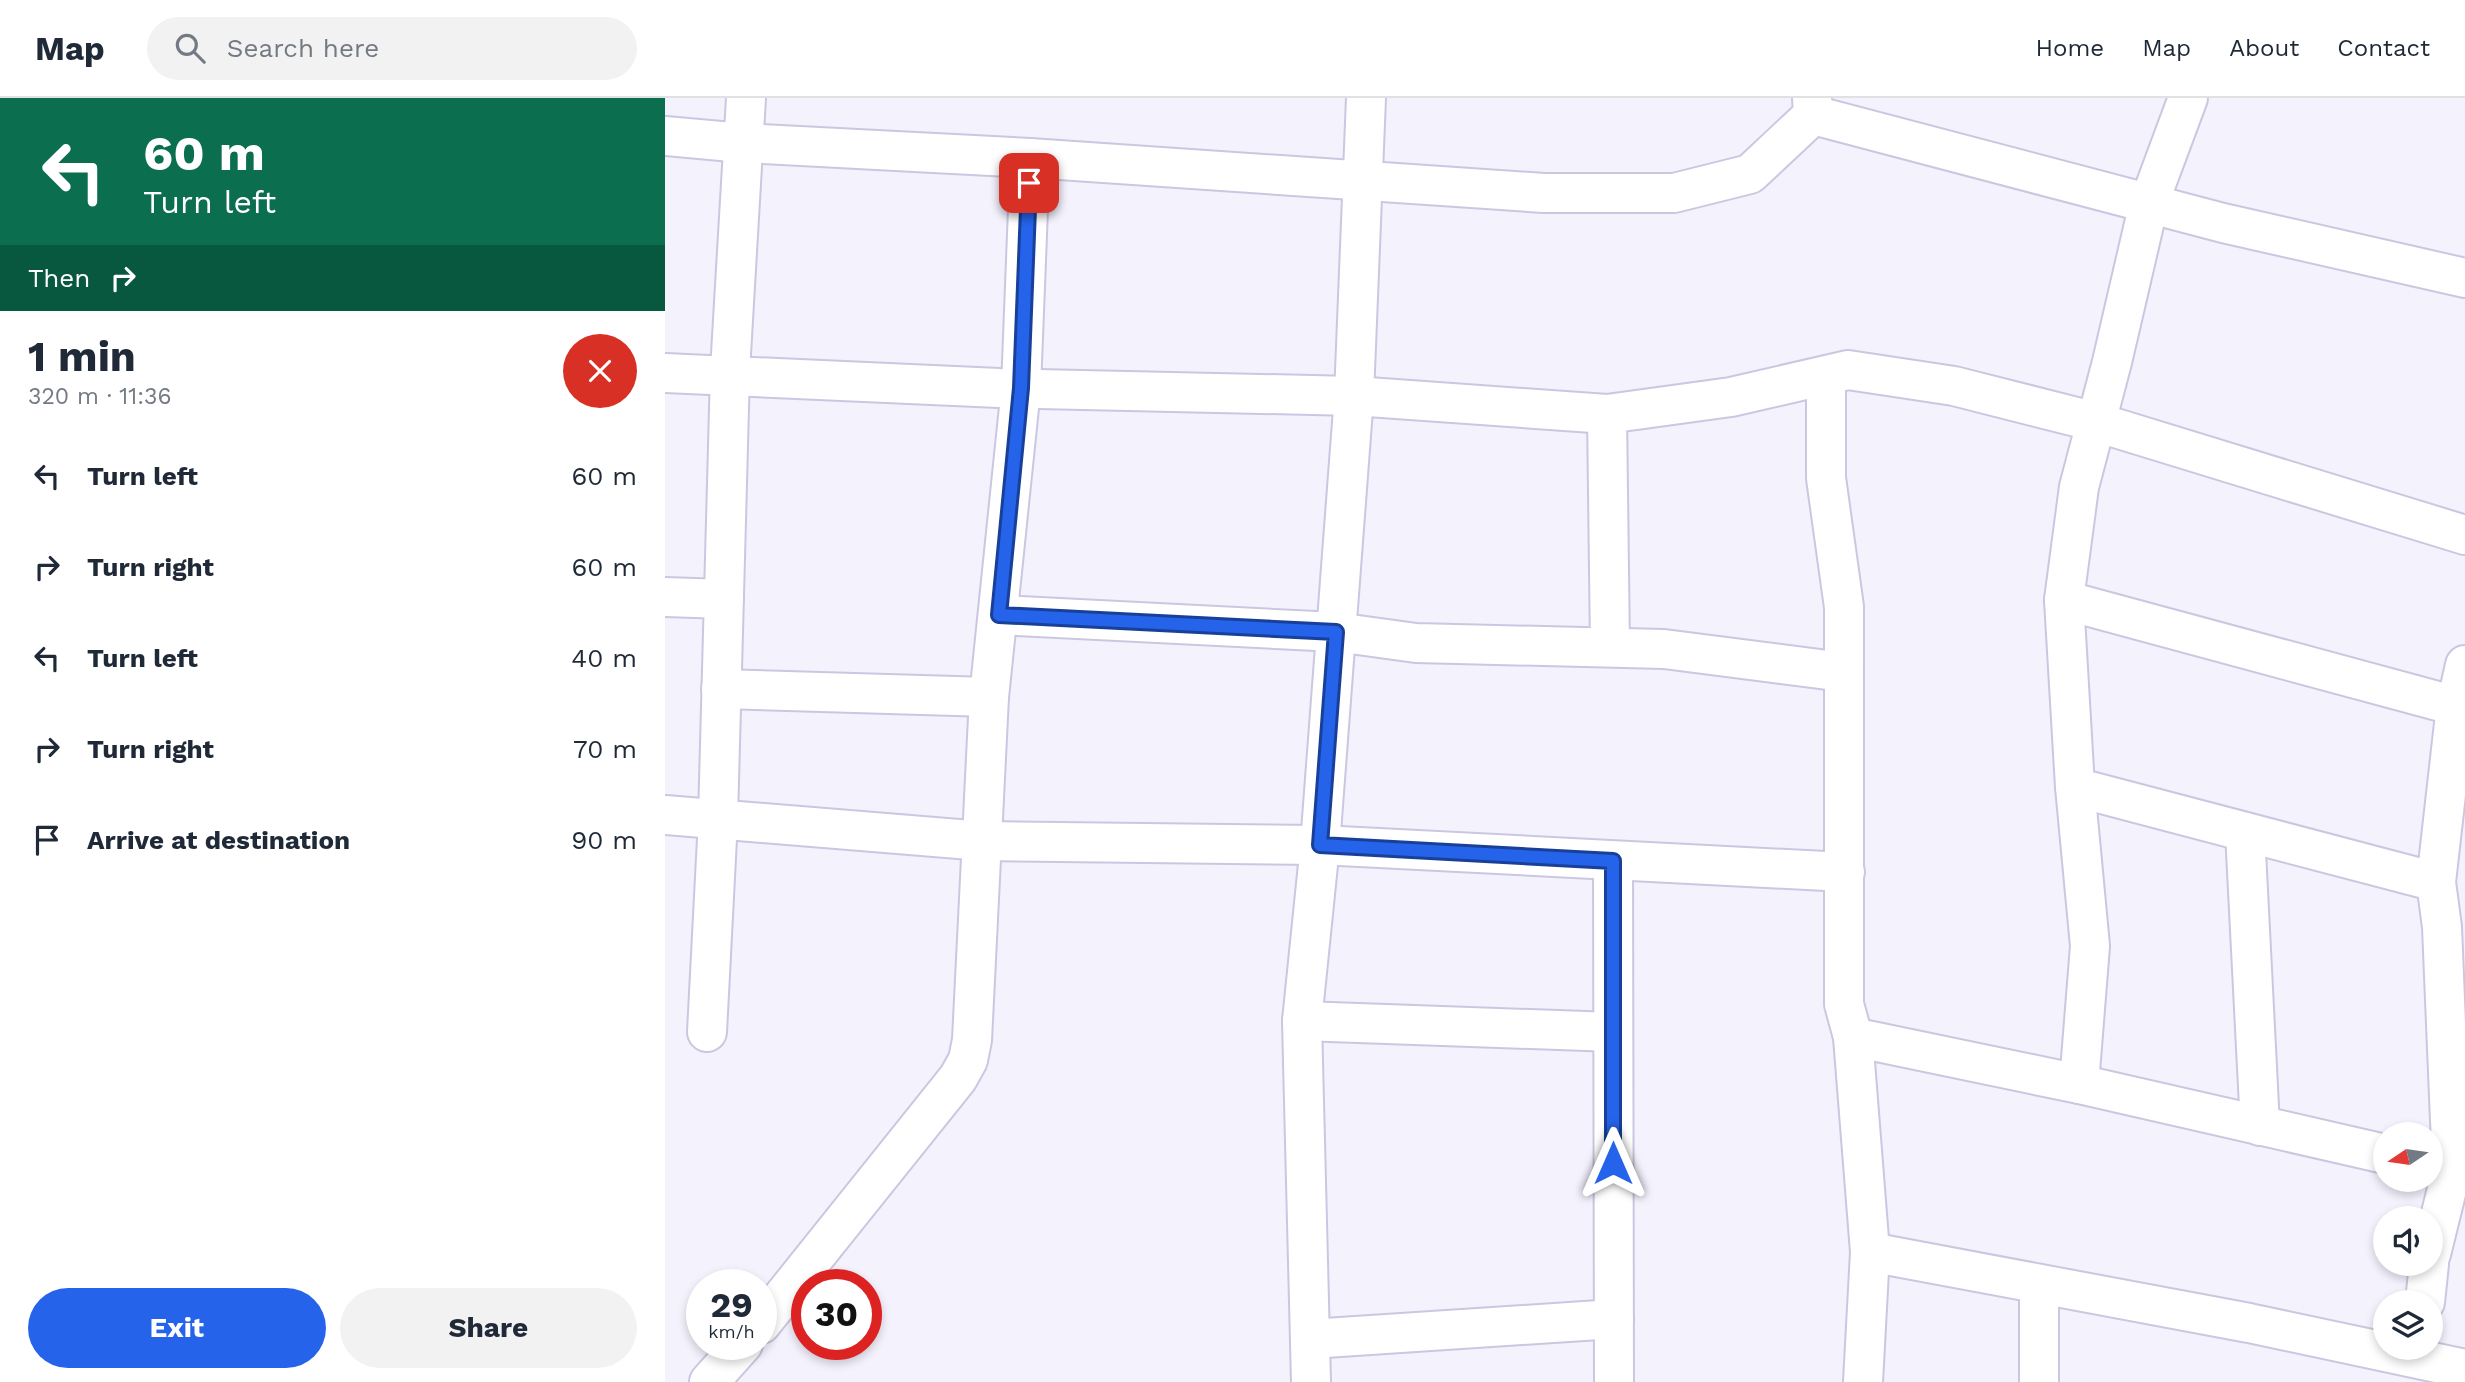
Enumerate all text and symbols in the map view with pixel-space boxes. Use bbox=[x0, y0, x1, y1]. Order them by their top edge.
search box bbox=[147, 17, 637, 80]
text: Map bbox=[35, 29, 105, 68]
icon: search bbox=[171, 29, 209, 67]
text: Search here bbox=[227, 33, 379, 63]
text: Home bbox=[2036, 34, 2104, 62]
text: Map bbox=[2142, 34, 2191, 62]
text: About bbox=[2229, 34, 2299, 62]
text: Contact bbox=[2337, 34, 2430, 62]
text: 60 m bbox=[143, 124, 265, 182]
icon: left bbox=[28, 126, 119, 217]
pin bbox=[999, 153, 1059, 213]
icon: arrive bbox=[1010, 164, 1048, 202]
text: Turn left bbox=[143, 183, 276, 221]
icon: right bbox=[104, 259, 142, 297]
text: Then bbox=[28, 263, 90, 293]
text: 1 min bbox=[28, 332, 136, 381]
button: close bbox=[563, 334, 637, 408]
text: 320 m · 11:36 bbox=[28, 383, 171, 410]
icon: left bbox=[28, 457, 66, 495]
text: Turn left bbox=[87, 461, 198, 491]
text: 60 m bbox=[571, 461, 637, 491]
icon: right bbox=[28, 548, 66, 586]
text: Turn right bbox=[87, 552, 214, 582]
text: 60 m bbox=[571, 552, 637, 582]
icon: left bbox=[28, 639, 66, 677]
text: Turn left bbox=[87, 643, 198, 673]
text: 40 m bbox=[571, 643, 637, 673]
icon: right bbox=[28, 730, 66, 768]
text: Turn right bbox=[87, 734, 214, 764]
text: 70 m bbox=[573, 734, 637, 764]
icon: arrive bbox=[28, 821, 66, 859]
text: Arrive at destination bbox=[87, 825, 350, 855]
text: 90 m bbox=[571, 825, 637, 855]
north arrow bbox=[2373, 1122, 2443, 1192]
map controls bbox=[2373, 1122, 2443, 1360]
position arrow bbox=[1576, 1126, 1650, 1200]
button: sound bbox=[2373, 1206, 2443, 1276]
speed limit sign: 30 bbox=[791, 1269, 882, 1360]
text: 29 bbox=[710, 1284, 753, 1326]
button: Exit bbox=[28, 1288, 326, 1368]
button: Share bbox=[340, 1288, 637, 1368]
button: layers bbox=[2373, 1290, 2443, 1360]
text: km/h bbox=[708, 1321, 755, 1342]

